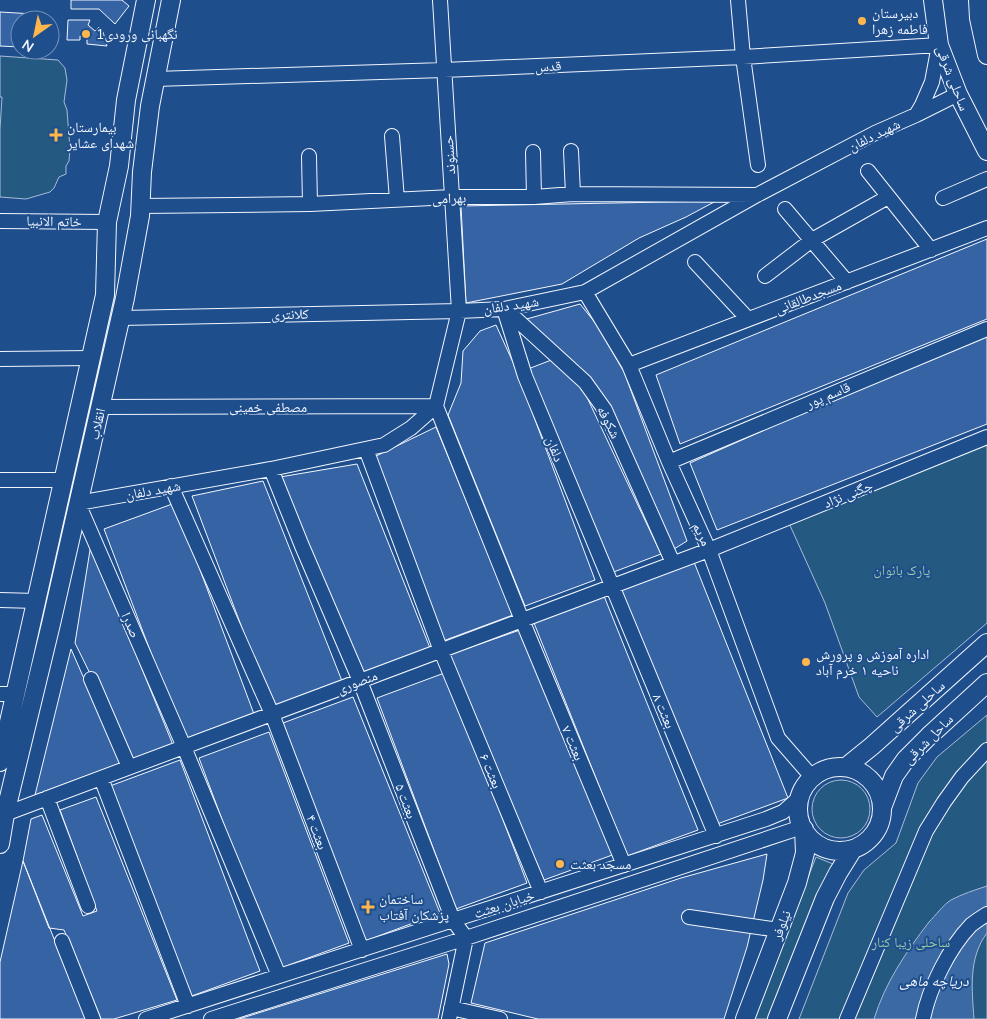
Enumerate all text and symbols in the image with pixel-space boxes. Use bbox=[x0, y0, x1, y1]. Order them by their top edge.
place label: دبیرستان فاطمه زهرا bbox=[872, 4, 928, 39]
north arrow bbox=[10, 10, 60, 60]
marker: دبیرستان فاطمه زهرا bbox=[856, 15, 868, 27]
place label: نگهبانی ورودی1 bbox=[96, 25, 178, 44]
marker: نگهبانی ورودی1 bbox=[80, 28, 92, 40]
text: N bbox=[19, 35, 38, 56]
street label: ساحلی شرقی bbox=[931, 43, 974, 114]
street label: قدس bbox=[534, 56, 562, 77]
street label: شهید دلفان bbox=[845, 115, 903, 156]
place label: بیمارستان شهدای عشایر bbox=[66, 118, 134, 153]
marker: بیمارستان شهدای عشایر bbox=[49, 128, 63, 142]
street label: حسنوند bbox=[439, 135, 460, 175]
street label: بهرامی bbox=[432, 188, 467, 209]
street label: خاتم الانبیا bbox=[26, 212, 82, 231]
street label: مسجدطالقانی bbox=[772, 276, 844, 319]
street label: شهید دلفان bbox=[482, 292, 540, 319]
street label: کلانتری bbox=[271, 305, 309, 324]
street label: قاسم پور bbox=[802, 378, 853, 414]
street label: مصطفی خمینی bbox=[229, 398, 307, 417]
street label: شکوفه bbox=[592, 403, 625, 442]
street label: انقلاب bbox=[85, 406, 110, 442]
street label: دلفان bbox=[541, 434, 568, 465]
street label: شهید دلفان bbox=[124, 476, 182, 505]
street label: چگنی نژاد bbox=[821, 476, 876, 513]
street label: مریم bbox=[688, 519, 715, 549]
park label: پارک بانوان bbox=[874, 561, 931, 580]
street label: صدرا bbox=[116, 609, 145, 641]
place label: اداره آموزش و پرورش ناحیه ۱ خرم آباد bbox=[816, 645, 929, 680]
marker: اداره آموزش و پرورش ناحیه ۱ خرم آباد bbox=[800, 656, 812, 668]
street label: منصوری bbox=[334, 666, 380, 699]
street label: ساحلی شرقی bbox=[885, 676, 949, 736]
street label: بعثت ۸ bbox=[648, 691, 679, 732]
street label: ساحل شرقی bbox=[899, 710, 958, 769]
street label: بعثت ۷ bbox=[557, 723, 588, 764]
street label: بعثت ۶ bbox=[475, 751, 506, 792]
street label: بعثت ۵ bbox=[390, 781, 421, 822]
street label: بعثت ۴ bbox=[301, 812, 332, 853]
place label: مسجد بعثت bbox=[570, 855, 631, 874]
marker: مسجد بعثت bbox=[554, 858, 566, 870]
street label: خیابان بعثت bbox=[471, 886, 537, 923]
place label: ساختمان پزشکان آفتاب bbox=[379, 890, 449, 925]
marker: ساختمان پزشکان آفتاب bbox=[361, 900, 375, 914]
street label: نیلوفر bbox=[767, 907, 796, 944]
park label: ساحلی زیبا کنار bbox=[871, 933, 950, 952]
water label: دریاچه ماهی bbox=[899, 971, 970, 991]

